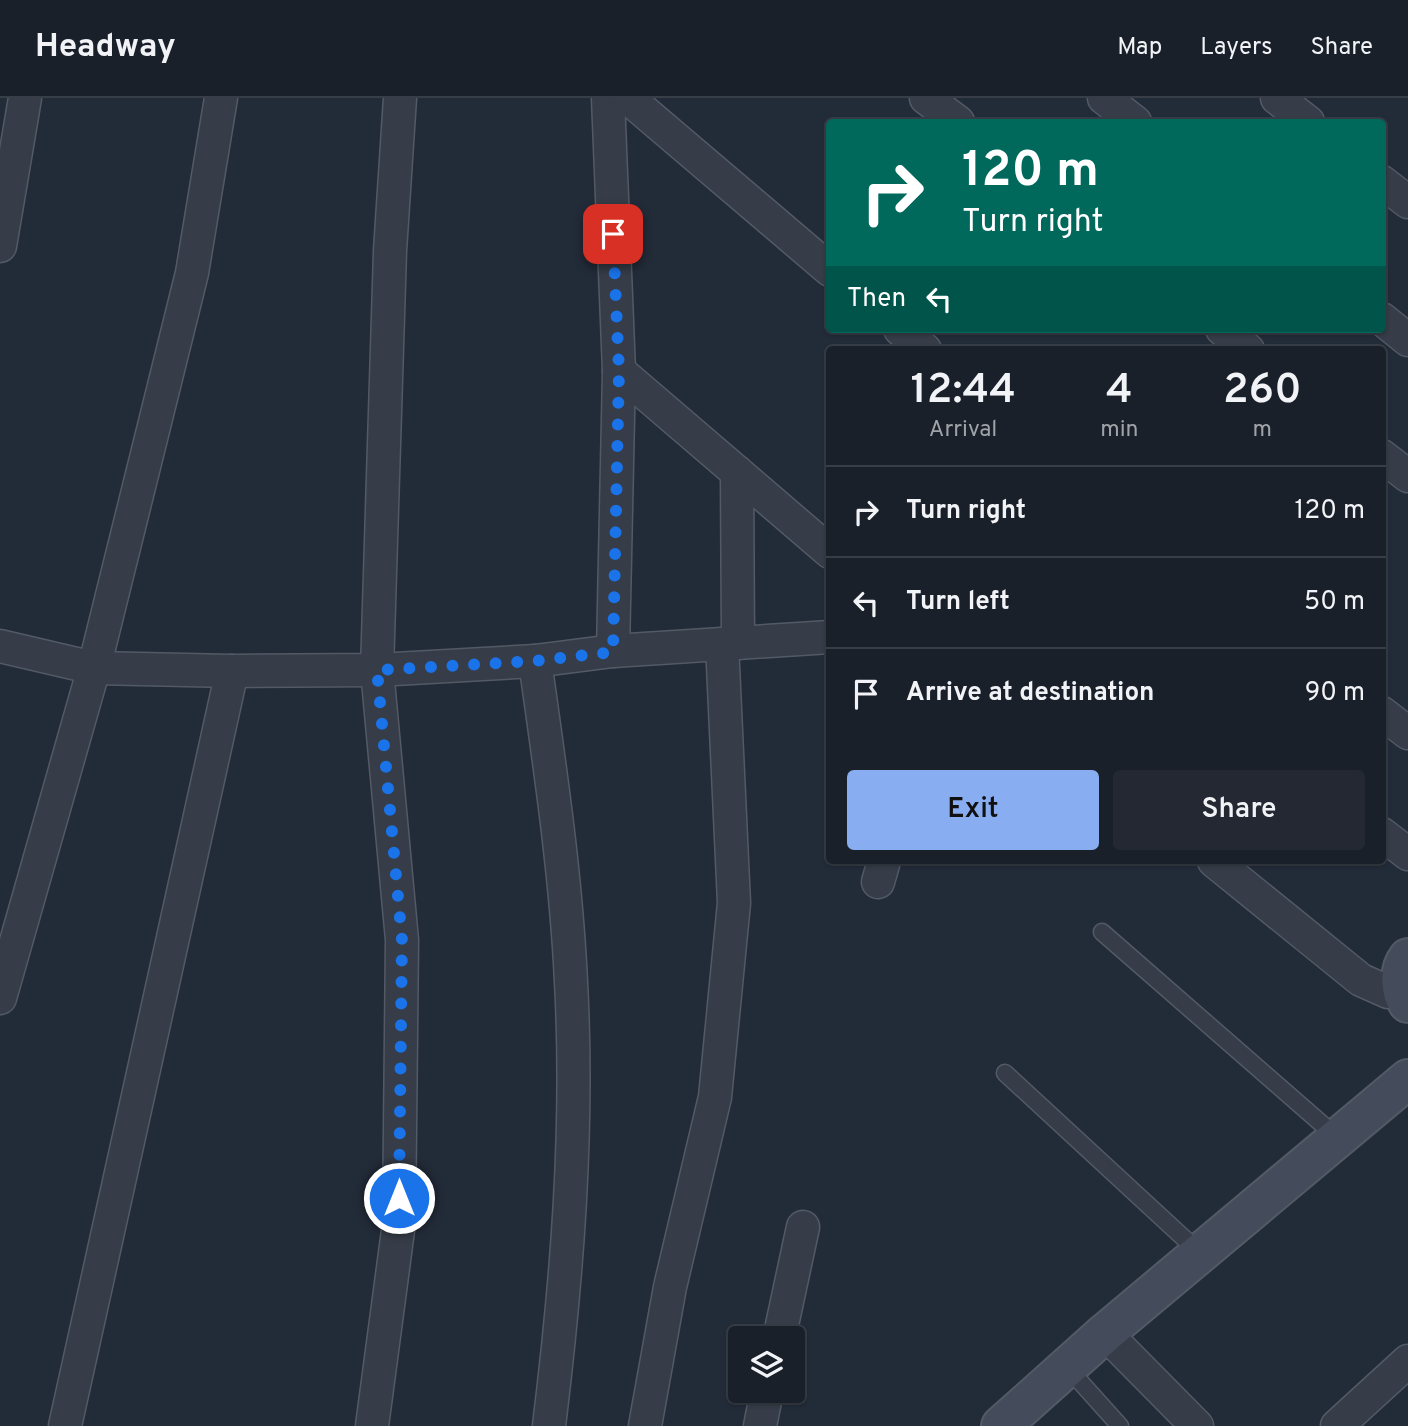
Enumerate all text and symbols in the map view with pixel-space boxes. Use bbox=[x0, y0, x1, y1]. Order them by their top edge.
text: Headway bbox=[35, 27, 176, 69]
text: Map bbox=[1117, 33, 1162, 63]
text: Layers bbox=[1200, 33, 1272, 63]
text: Share bbox=[1310, 33, 1373, 63]
text: 120 m bbox=[962, 142, 1099, 204]
icon: right bbox=[847, 147, 938, 238]
text: Turn right bbox=[962, 203, 1104, 243]
pin bbox=[583, 204, 643, 264]
icon: arrive bbox=[594, 215, 632, 253]
icon: left bbox=[920, 280, 958, 318]
text: Then bbox=[847, 283, 906, 316]
text: 12:44 bbox=[910, 365, 1016, 418]
text: 4 bbox=[1106, 365, 1133, 418]
text: 260 bbox=[1223, 365, 1302, 418]
text: Arrival bbox=[929, 416, 997, 445]
text: min bbox=[1100, 416, 1139, 445]
text: m bbox=[1252, 416, 1272, 445]
icon: right bbox=[847, 493, 885, 531]
text: Turn right bbox=[906, 495, 1026, 528]
text: 120 m bbox=[1295, 495, 1365, 528]
icon: left bbox=[847, 584, 885, 622]
text: Turn left bbox=[906, 586, 1010, 619]
text: 50 m bbox=[1304, 586, 1365, 619]
icon: arrive bbox=[847, 675, 885, 713]
text: Arrive at destination bbox=[906, 677, 1154, 710]
text: 90 m bbox=[1305, 677, 1365, 710]
button: Exit bbox=[847, 770, 1099, 850]
button: Share bbox=[1113, 770, 1365, 850]
position arrow bbox=[362, 1161, 436, 1235]
map controls bbox=[728, 1326, 805, 1403]
button: layers bbox=[728, 1326, 805, 1403]

